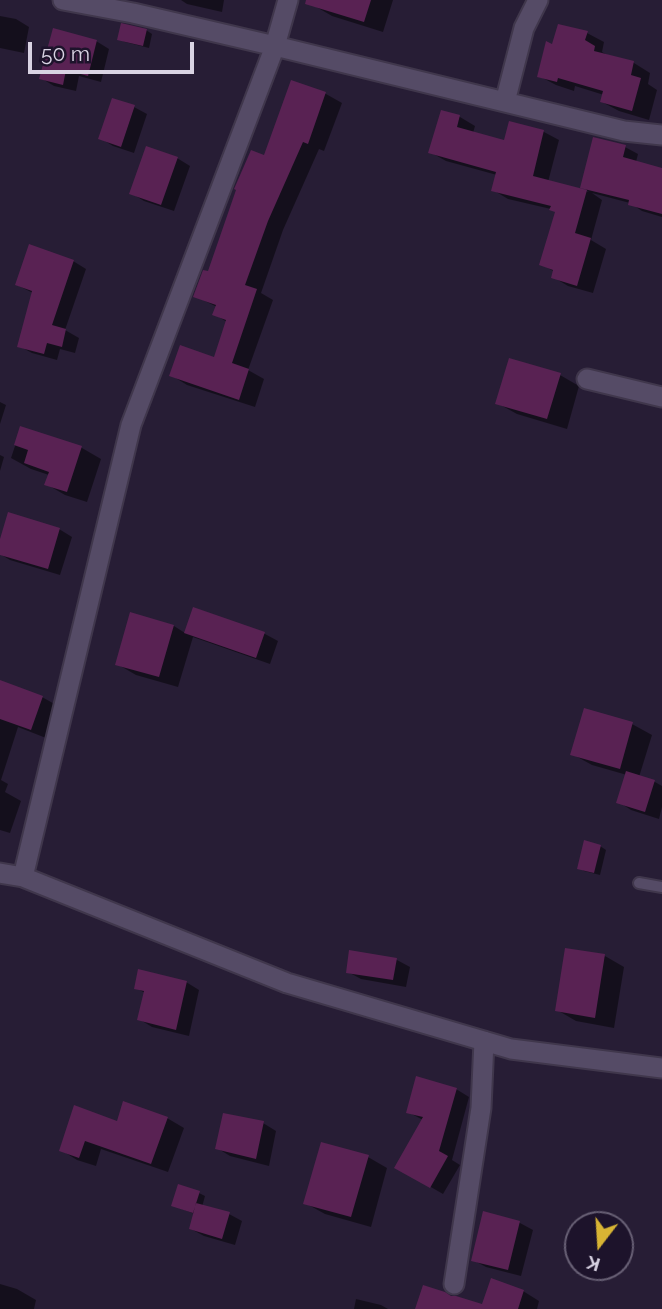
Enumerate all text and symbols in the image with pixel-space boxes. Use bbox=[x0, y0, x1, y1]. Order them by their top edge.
scale bar bbox=[32, 28, 198, 72]
text: 50 m bbox=[41, 41, 90, 66]
north arrow bbox=[564, 1211, 634, 1281]
text: K bbox=[584, 1252, 603, 1277]

